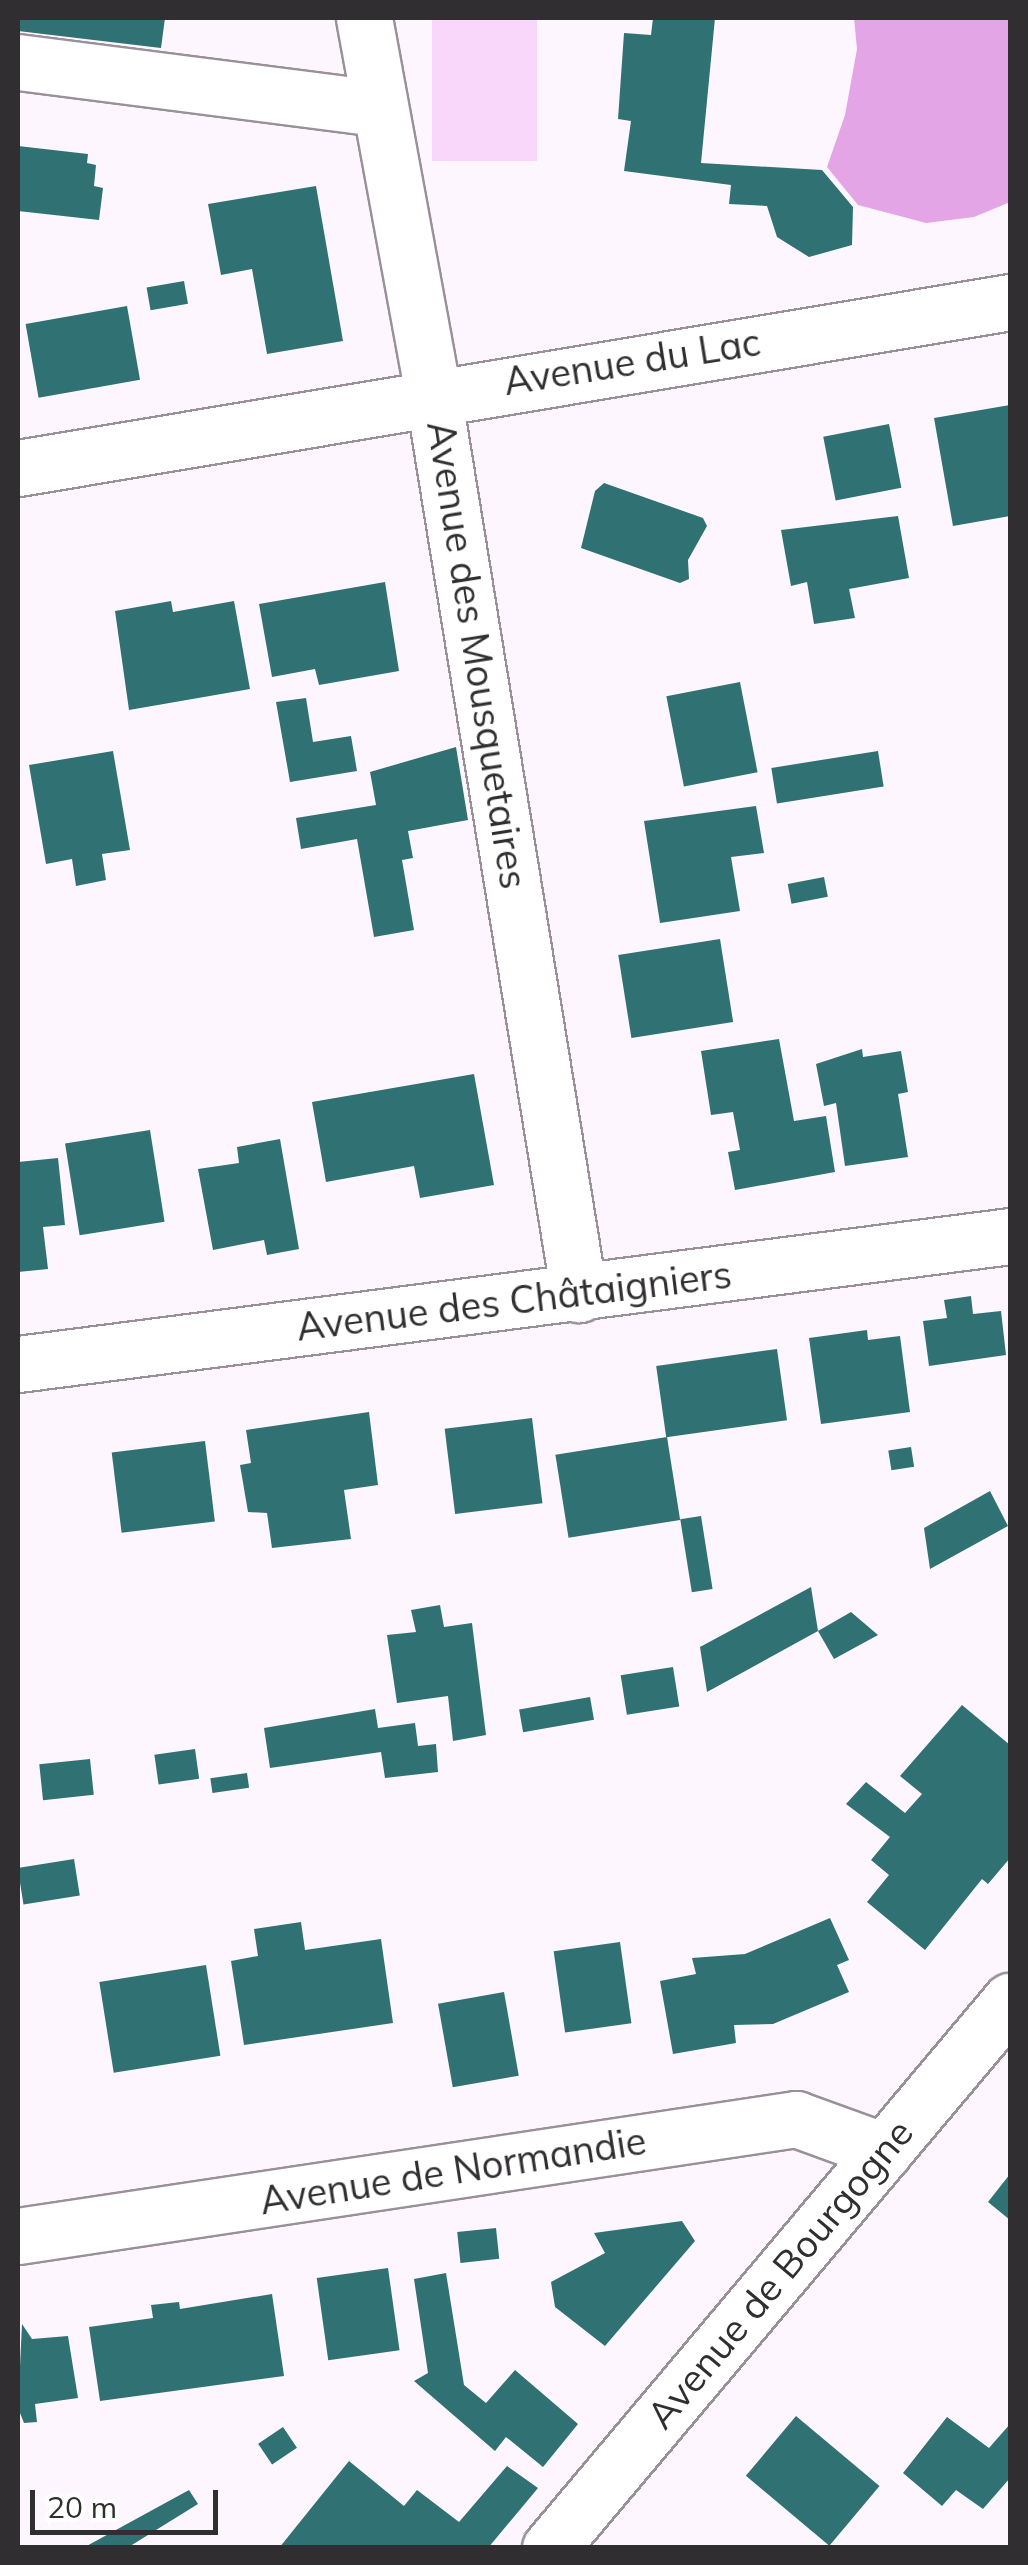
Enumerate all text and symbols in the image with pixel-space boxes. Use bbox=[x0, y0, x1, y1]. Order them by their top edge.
street label: Avenue du Lac bbox=[500, 319, 764, 405]
street label: Avenue des Mousquetaires bbox=[417, 418, 537, 892]
street label: Avenue des Châtaigniers bbox=[294, 1252, 734, 1350]
street label: Avenue de Bourgogne bbox=[637, 2110, 923, 2438]
street label: Avenue de Normandie bbox=[257, 2118, 649, 2224]
scale bar bbox=[35, 2470, 222, 2532]
text: 20 m bbox=[47, 2488, 117, 2526]

